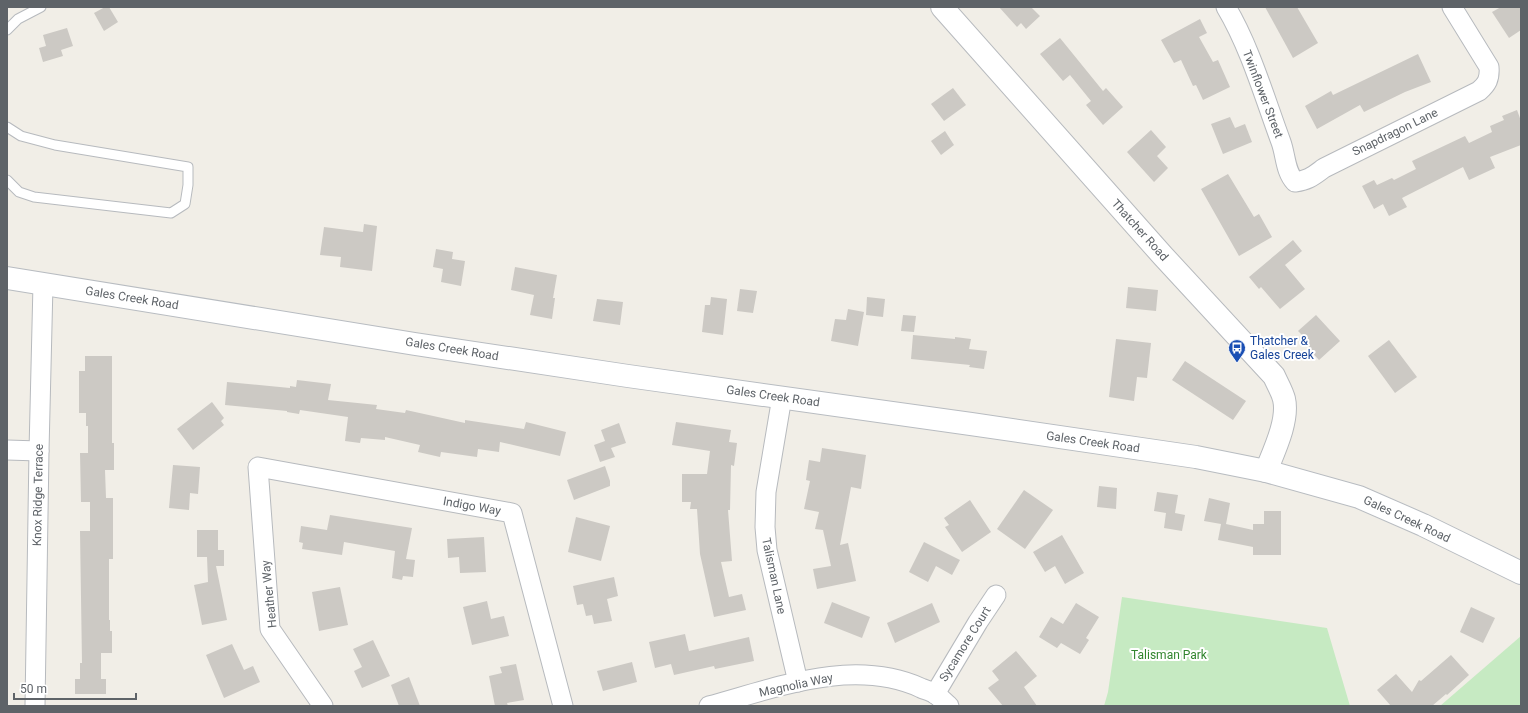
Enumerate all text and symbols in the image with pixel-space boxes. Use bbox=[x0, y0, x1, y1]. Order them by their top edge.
street label: Twinflower Street bbox=[1240, 48, 1286, 140]
street label: Snapdragon Lane bbox=[1350, 105, 1440, 159]
street label: Thatcher Road bbox=[1109, 196, 1171, 264]
street label: Gales Creek Road bbox=[84, 284, 180, 312]
place label: Thatcher & Gales Creek bbox=[1250, 334, 1315, 362]
street label: Gales Creek Road bbox=[404, 335, 500, 363]
bus stop icon: Thatcher & Gales Creek bbox=[1227, 338, 1247, 363]
street label: Gales Creek Road bbox=[725, 383, 821, 409]
street label: Gales Creek Road bbox=[1045, 429, 1141, 455]
street label: Knox Ridge Terrace bbox=[30, 444, 46, 546]
street label: Gales Creek Road bbox=[1361, 493, 1453, 545]
street label: Indigo Way bbox=[442, 494, 502, 518]
street label: Talisman Lane bbox=[759, 537, 789, 615]
street label: Heather Way bbox=[258, 559, 280, 629]
street label: Sycamore Court bbox=[936, 604, 994, 684]
park label: Talisman Park bbox=[1131, 648, 1208, 662]
street label: Magnolia Way bbox=[758, 670, 835, 700]
scale bar bbox=[14, 675, 136, 701]
text: 50 m bbox=[20, 682, 47, 696]

